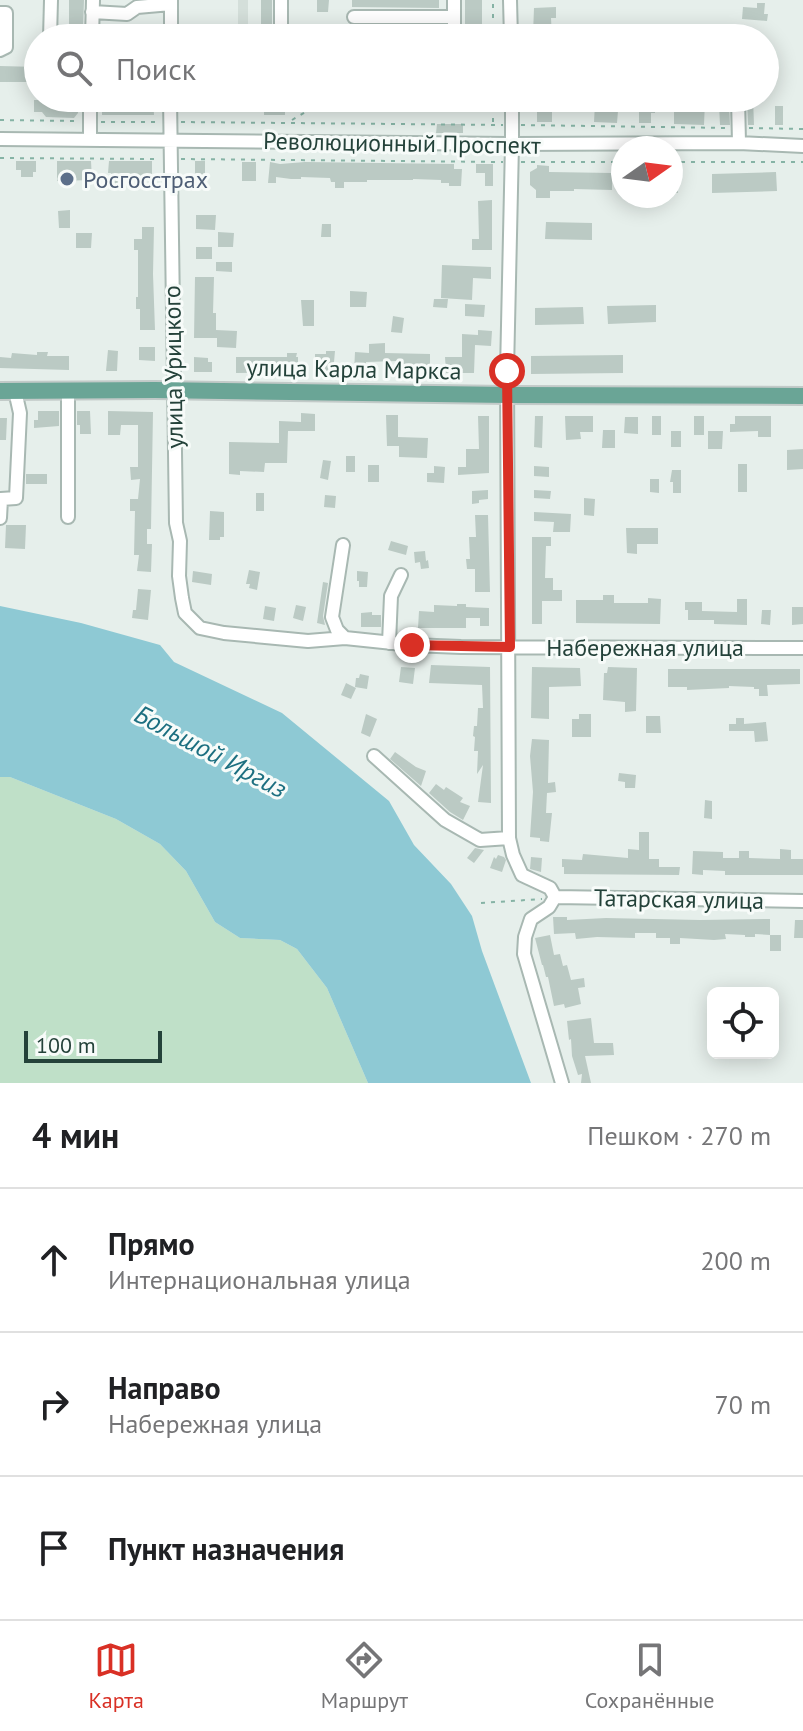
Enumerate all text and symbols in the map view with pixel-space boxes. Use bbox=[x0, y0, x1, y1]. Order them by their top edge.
search box bbox=[24, 24, 779, 112]
icon: search bbox=[52, 46, 96, 90]
text: Поиск bbox=[116, 49, 196, 88]
street label: Революционный Проспект bbox=[263, 125, 542, 161]
north arrow bbox=[611, 136, 683, 208]
place label: Росгосстрах bbox=[83, 164, 208, 195]
marker: Росгосстрах bbox=[58, 170, 76, 188]
street label: улица Урицкого bbox=[156, 285, 190, 449]
street label: улица Карла Маркса bbox=[246, 352, 462, 386]
route start bbox=[489, 353, 525, 389]
route end bbox=[394, 627, 430, 663]
street label: Набережная улица bbox=[546, 632, 744, 663]
water label: Большой Иргиз bbox=[129, 697, 293, 805]
street label: Татарская улица bbox=[594, 882, 764, 916]
map controls bbox=[707, 987, 779, 1059]
button: locate bbox=[707, 987, 779, 1059]
scale bar bbox=[24, 1027, 162, 1063]
text: 100 m bbox=[36, 1031, 96, 1059]
text: 4 мин bbox=[32, 1113, 119, 1157]
text: Пешком · 270 m bbox=[587, 1119, 771, 1152]
text: Прямо bbox=[108, 1224, 195, 1263]
icon: ahead bbox=[32, 1238, 76, 1282]
text: 200 m bbox=[700, 1244, 771, 1277]
text: Интернациональная улица bbox=[108, 1263, 411, 1296]
text: Направо bbox=[108, 1368, 221, 1407]
icon: right bbox=[32, 1382, 76, 1426]
text: 70 m bbox=[715, 1388, 771, 1421]
text: Набережная улица bbox=[108, 1407, 322, 1440]
icon: arrive bbox=[32, 1526, 76, 1570]
text: Пункт назначения bbox=[108, 1529, 344, 1568]
tab: Карта bbox=[88, 1638, 144, 1714]
tab: Маршрут bbox=[321, 1638, 408, 1714]
tab: Сохранённые bbox=[585, 1638, 715, 1714]

